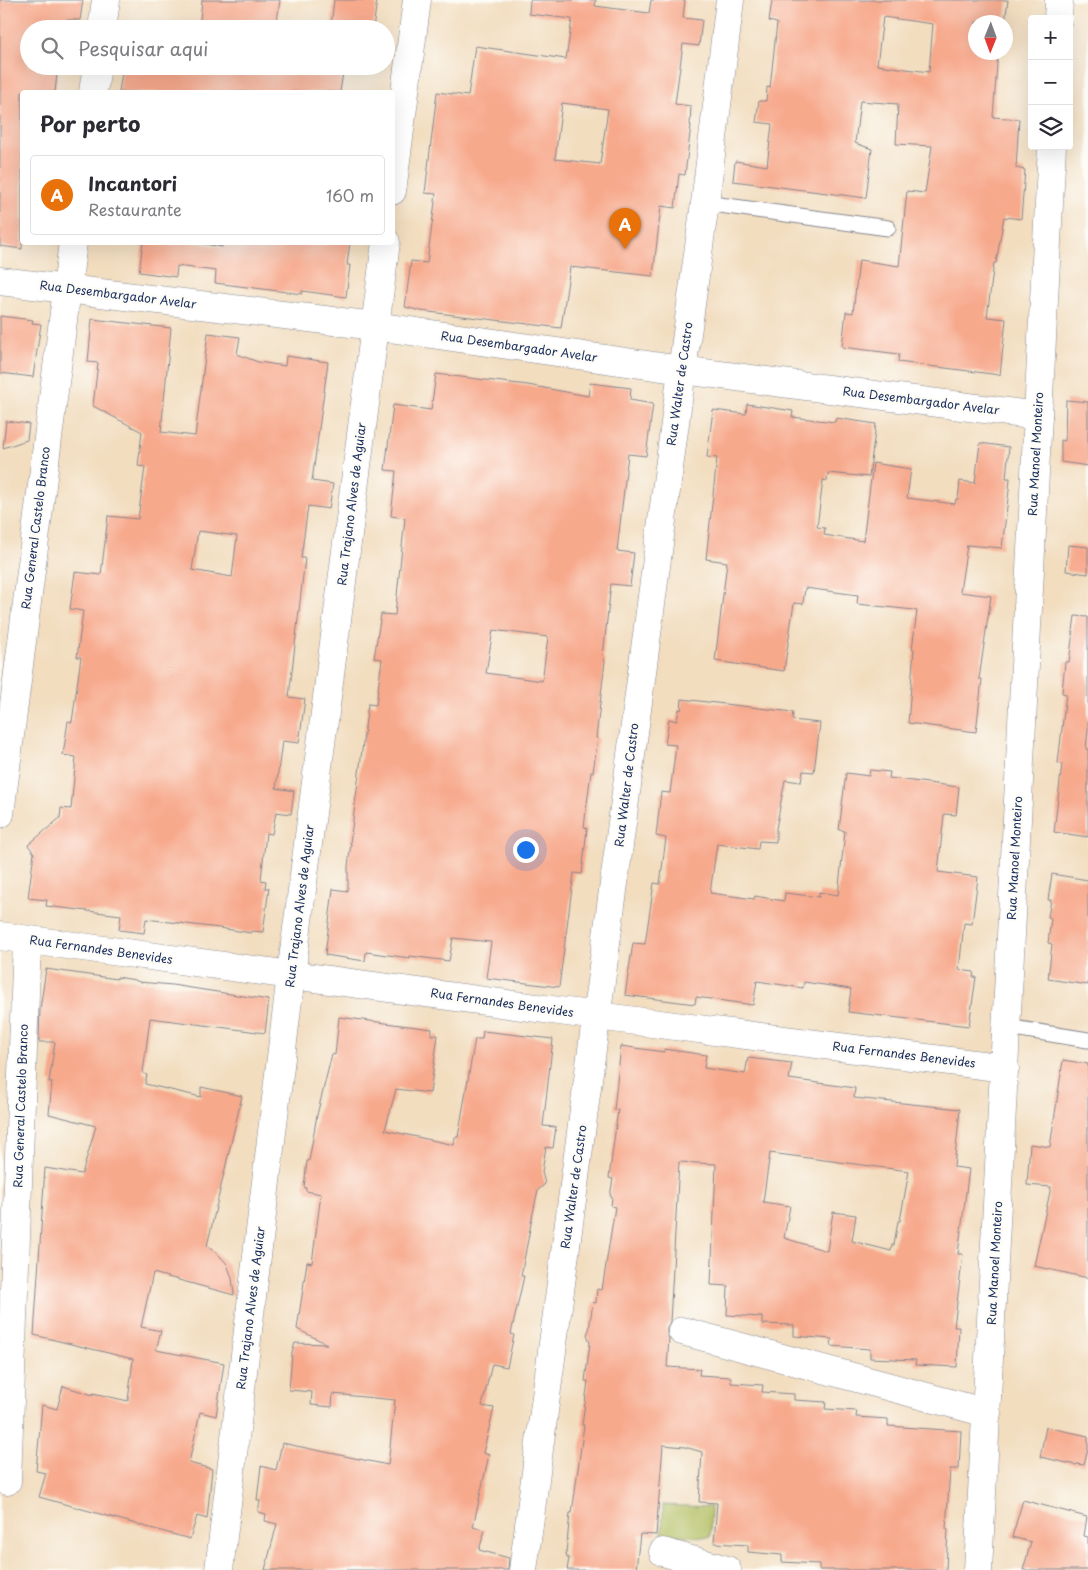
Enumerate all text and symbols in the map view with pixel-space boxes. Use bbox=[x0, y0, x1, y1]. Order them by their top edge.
north arrow bbox=[968, 15, 1013, 60]
map controls bbox=[1028, 15, 1073, 150]
button: + bbox=[1028, 15, 1073, 60]
search box bbox=[20, 20, 395, 75]
icon: search bbox=[38, 34, 66, 62]
text: Pesquisar aqui bbox=[78, 34, 208, 62]
button: − bbox=[1028, 60, 1073, 105]
button: layers bbox=[1028, 105, 1073, 150]
text: Por perto bbox=[40, 107, 140, 139]
text: Incantori bbox=[88, 169, 177, 197]
text: A bbox=[51, 183, 63, 207]
text: 160 m bbox=[326, 183, 374, 207]
text: Restaurante bbox=[88, 197, 182, 221]
pin: A bbox=[609, 208, 641, 249]
street label: Rua Desembargador Avelar bbox=[39, 275, 198, 313]
street label: Rua Walter de Castro bbox=[661, 320, 697, 447]
street label: Rua Desembargador Avelar bbox=[440, 326, 599, 366]
street label: Rua Desembargador Avelar bbox=[842, 381, 1001, 419]
street label: Rua Manoel Monteiro bbox=[1023, 391, 1047, 516]
street label: Rua Trajano Alves de Aguiar bbox=[332, 421, 370, 586]
street label: Rua General Castelo Branco bbox=[16, 445, 54, 610]
street label: Rua Walter de Castro bbox=[609, 721, 643, 848]
street label: Rua Manoel Monteiro bbox=[1002, 795, 1026, 920]
street label: Rua Trajano Alves de Aguiar bbox=[280, 823, 318, 988]
your location bbox=[513, 837, 539, 863]
street label: Rua Fernandes Benevides bbox=[29, 930, 174, 968]
street label: Rua Fernandes Benevides bbox=[430, 983, 575, 1021]
street label: Rua General Castelo Branco bbox=[8, 1023, 32, 1188]
street label: Rua Fernandes Benevides bbox=[832, 1036, 977, 1072]
street label: Rua Walter de Castro bbox=[555, 1123, 591, 1250]
street label: Rua Manoel Monteiro bbox=[982, 1200, 1006, 1325]
street label: Rua Trajano Alves de Aguiar bbox=[231, 1225, 269, 1390]

